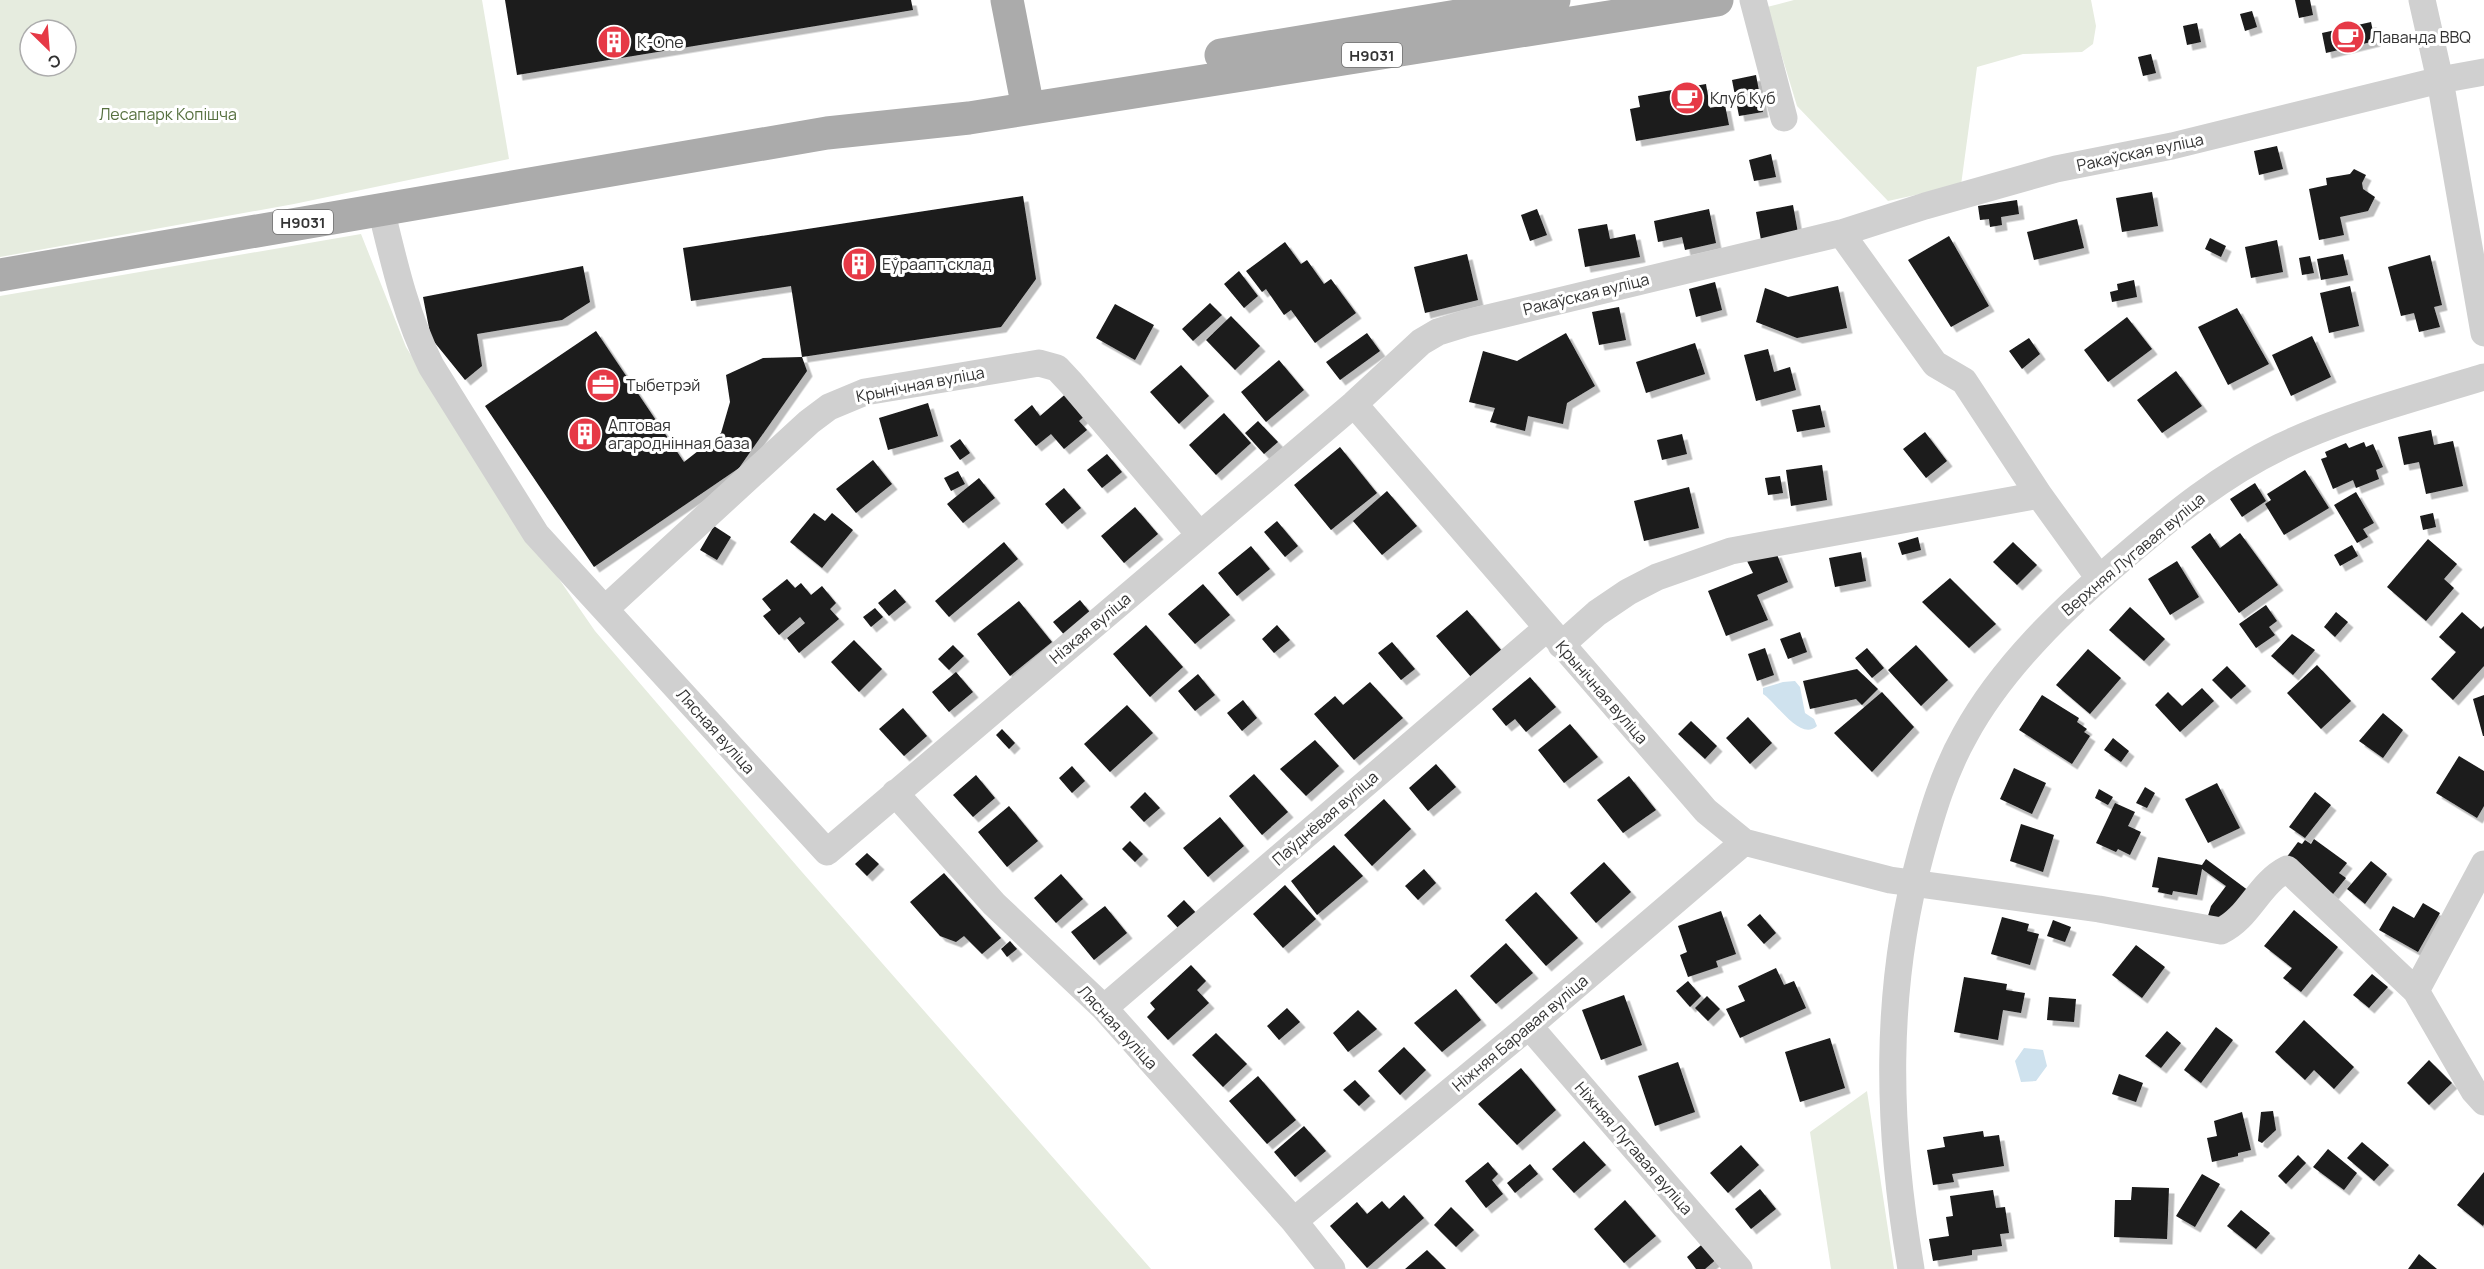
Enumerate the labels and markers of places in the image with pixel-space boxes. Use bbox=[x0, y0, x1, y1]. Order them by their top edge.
cafe icon: Лаванда BBQ bbox=[2330, 19, 2366, 55]
building icon: K-One bbox=[596, 24, 632, 60]
place label: Лаванда BBQ bbox=[2371, 26, 2471, 48]
place label: K-One bbox=[637, 31, 684, 53]
cafe icon: Клуб Куб bbox=[1669, 80, 1705, 116]
place label: Клуб Куб bbox=[1710, 87, 1776, 109]
building icon: Еўраапт склад bbox=[841, 246, 877, 282]
place label: Еўраапт склад bbox=[882, 253, 992, 275]
office icon: Тыбетрэй bbox=[585, 367, 621, 403]
place label: Тыбетрэй bbox=[626, 374, 700, 396]
place label: Аптовая агароднінная база bbox=[608, 414, 750, 454]
building icon: Аптовая агароднінная база bbox=[567, 416, 603, 452]

